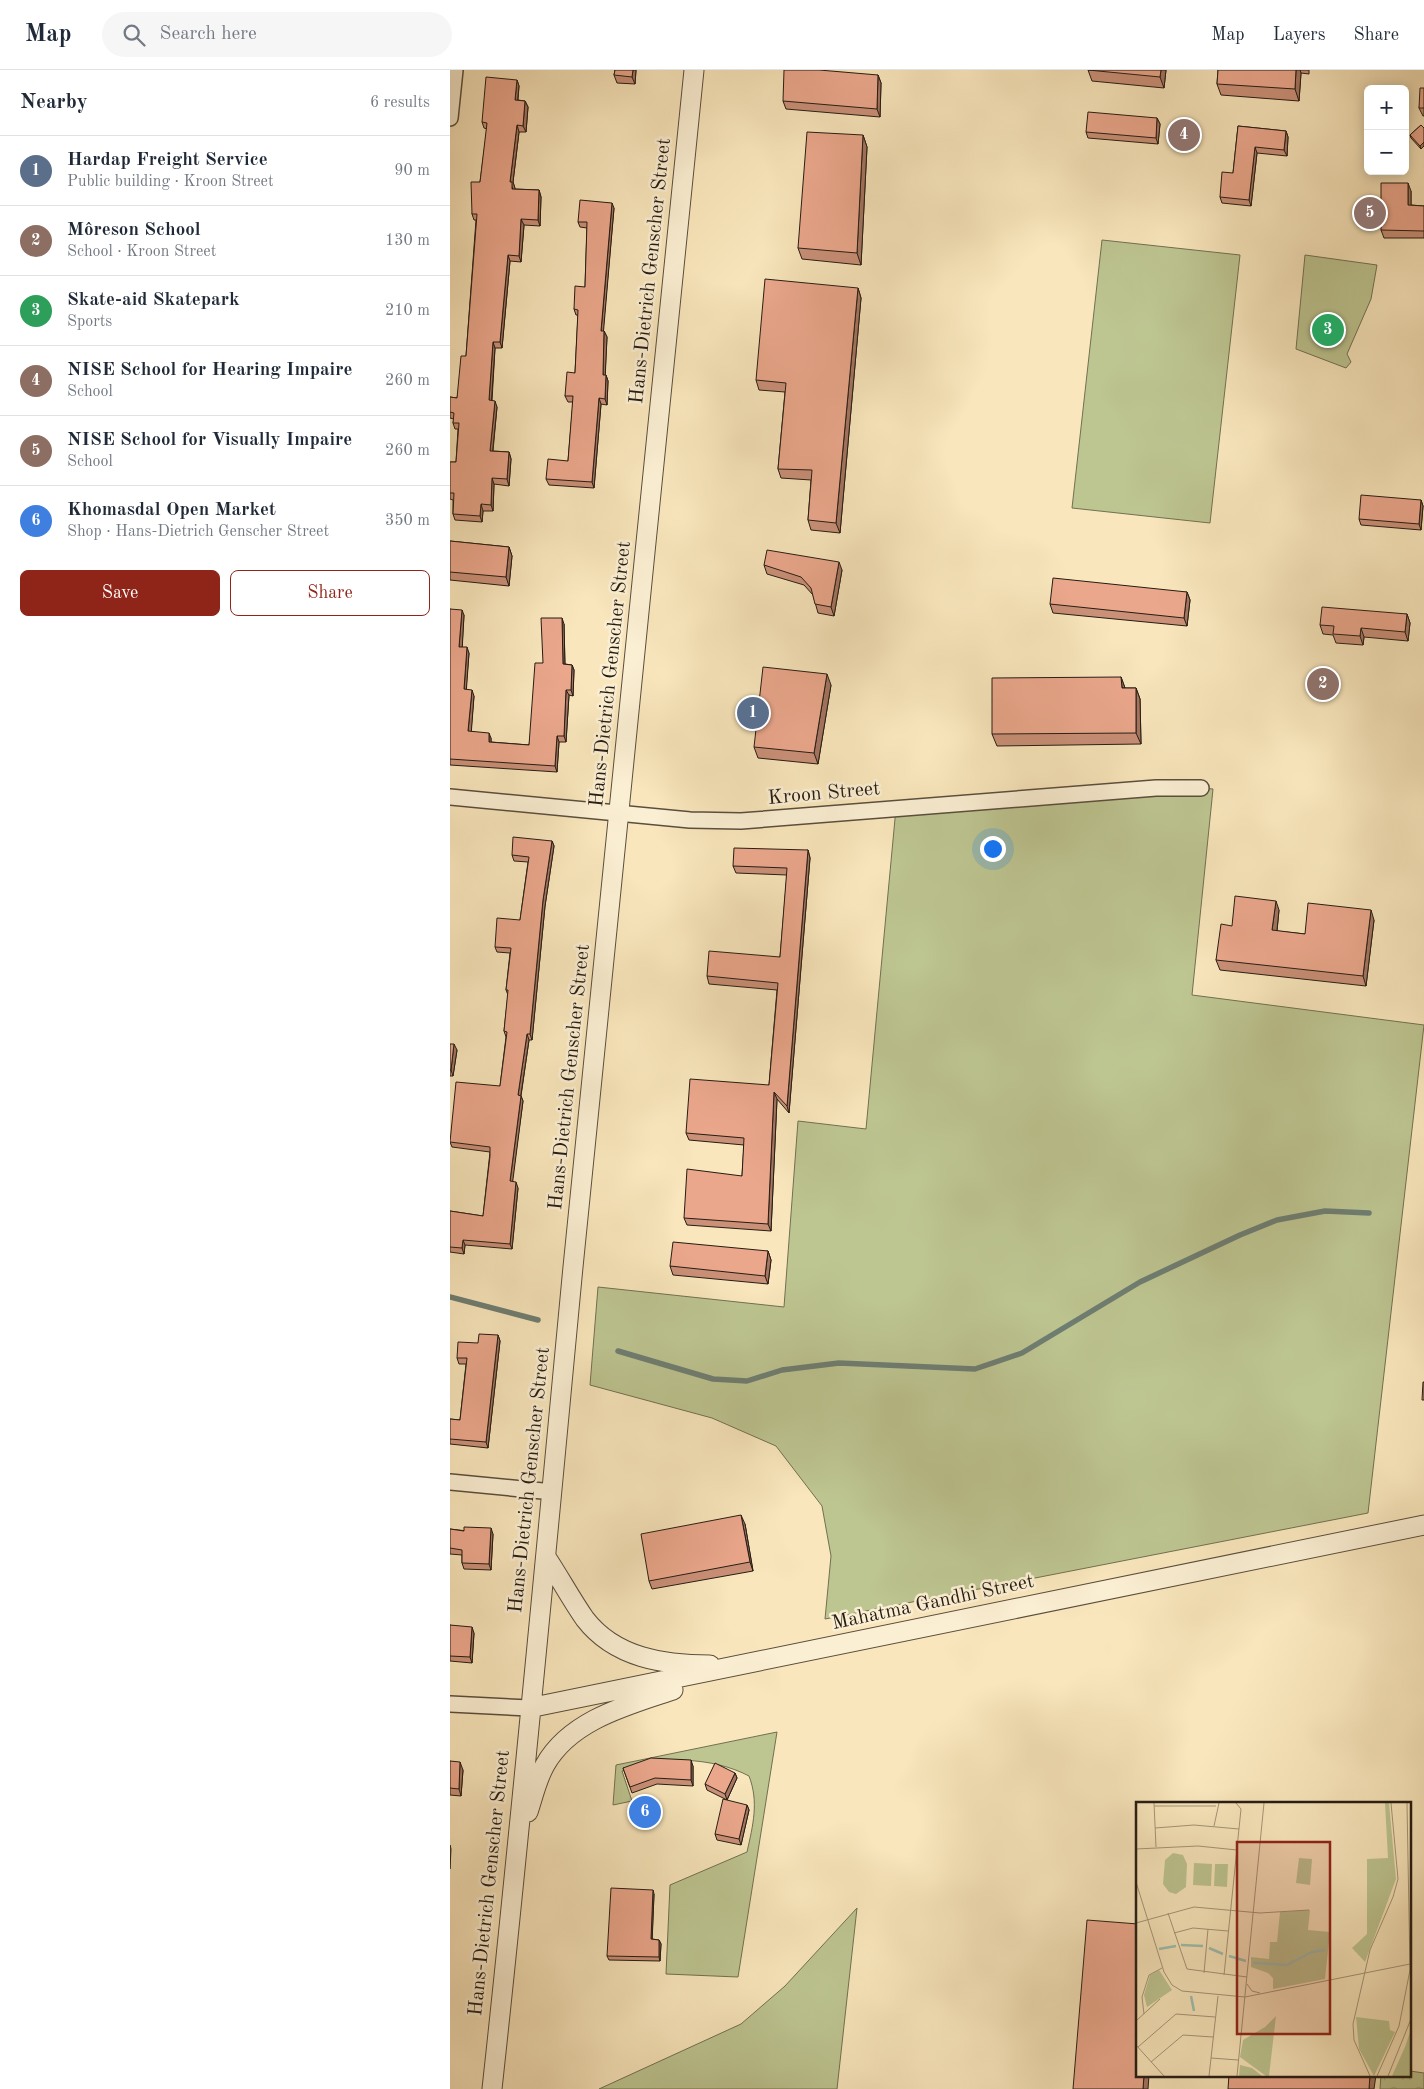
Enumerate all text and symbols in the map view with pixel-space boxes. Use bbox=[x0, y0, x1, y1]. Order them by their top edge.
search box bbox=[102, 12, 452, 57]
icon: search bbox=[120, 21, 148, 49]
text: Map bbox=[25, 23, 72, 47]
text: Search here bbox=[160, 25, 257, 44]
text: Map bbox=[1211, 26, 1245, 44]
text: Layers bbox=[1273, 26, 1325, 44]
text: Share bbox=[1353, 26, 1399, 44]
map controls bbox=[1364, 85, 1409, 175]
button: + bbox=[1364, 85, 1409, 130]
text: Nearby bbox=[20, 92, 88, 113]
text: 6 results bbox=[370, 95, 430, 111]
pin: 4 bbox=[1168, 116, 1200, 154]
button: − bbox=[1364, 130, 1409, 175]
street label: Hans-Dietrich Genscher Street bbox=[627, 137, 675, 405]
text: Hardap Freight Service bbox=[67, 151, 268, 170]
text: 1 bbox=[31, 163, 41, 179]
text: 90 m bbox=[394, 163, 430, 179]
text: Public building · Kroon Street bbox=[67, 174, 274, 190]
pin: 5 bbox=[1354, 194, 1386, 232]
text: Môreson School bbox=[67, 221, 201, 240]
text: 2 bbox=[31, 233, 41, 249]
text: 130 m bbox=[385, 233, 430, 249]
text: School · Kroon Street bbox=[67, 244, 216, 260]
text: Skate-aid Skatepark bbox=[67, 291, 240, 310]
text: 3 bbox=[31, 303, 41, 319]
text: 210 m bbox=[385, 303, 430, 319]
pin: 3 bbox=[1312, 311, 1344, 349]
text: Sports bbox=[67, 314, 112, 330]
text: NISE School for Hearing Impaire bbox=[67, 361, 352, 380]
text: 4 bbox=[31, 373, 41, 389]
text: 260 m bbox=[385, 373, 430, 389]
text: School bbox=[67, 384, 113, 400]
text: NISE School for Visually Impaire bbox=[67, 431, 352, 450]
text: 5 bbox=[31, 443, 41, 459]
text: 260 m bbox=[385, 443, 430, 459]
text: School bbox=[67, 454, 113, 470]
text: Khomasdal Open Market bbox=[67, 501, 276, 520]
text: 6 bbox=[31, 513, 41, 529]
text: 350 m bbox=[385, 513, 430, 529]
text: Shop · Hans-Dietrich Genscher Street bbox=[67, 524, 329, 540]
street label: Hans-Dietrich Genscher Street bbox=[587, 540, 635, 808]
button: Save bbox=[20, 570, 220, 616]
button: Share bbox=[230, 570, 430, 616]
pin: 2 bbox=[1307, 665, 1339, 703]
pin: 1 bbox=[737, 694, 769, 732]
street label: Kroon Street bbox=[767, 779, 881, 809]
your location bbox=[980, 836, 1006, 862]
street label: Hans-Dietrich Genscher Street bbox=[546, 943, 594, 1211]
street label: Hans-Dietrich Genscher Street bbox=[506, 1346, 554, 1614]
street label: Mahatma Gandhi Street bbox=[830, 1572, 1036, 1634]
street label: Hans-Dietrich Genscher Street bbox=[466, 1749, 514, 2017]
pin: 6 bbox=[629, 1793, 661, 1831]
inset map bbox=[1136, 1802, 1412, 2076]

